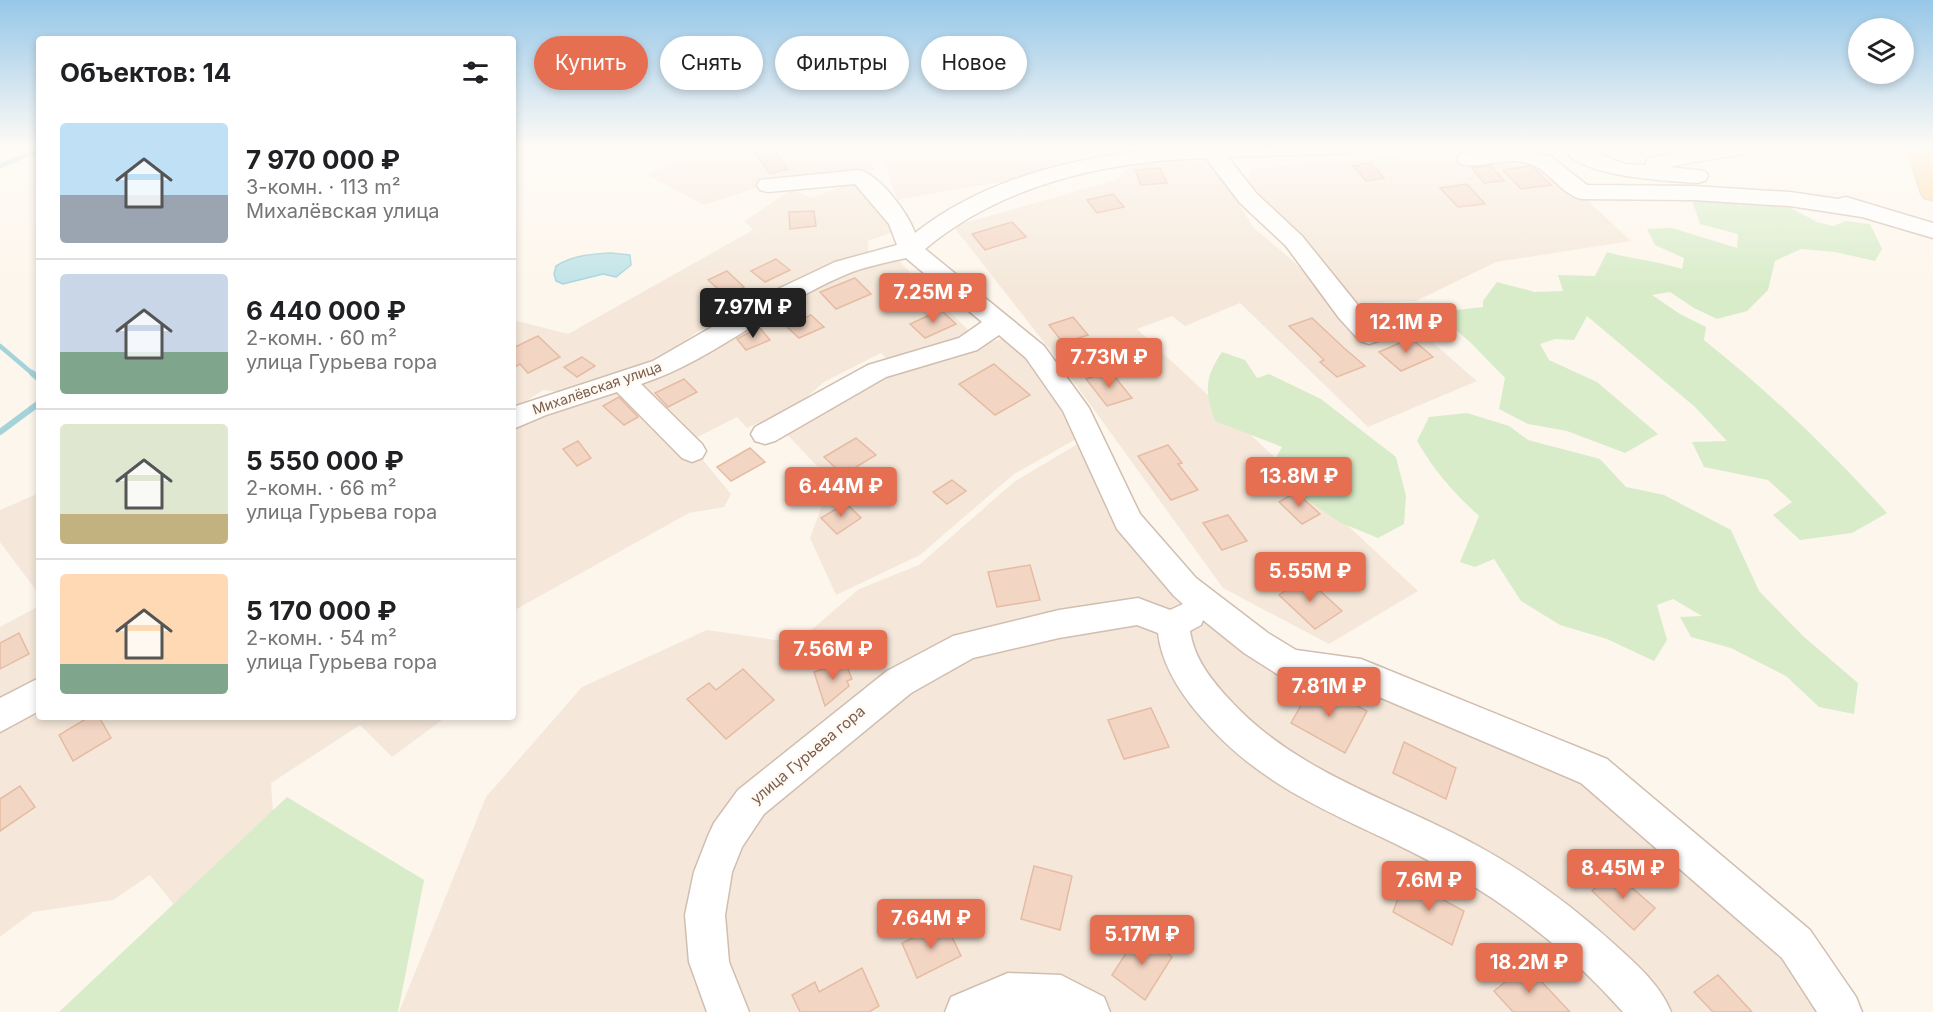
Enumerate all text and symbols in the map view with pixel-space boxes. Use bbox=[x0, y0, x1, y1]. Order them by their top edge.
map controls bbox=[1848, 18, 1914, 84]
button: layers bbox=[1848, 18, 1914, 84]
chip: Купить bbox=[534, 36, 648, 90]
chip: Снять bbox=[660, 36, 763, 90]
chip: Фильтры bbox=[775, 36, 909, 90]
chip: Новое bbox=[921, 36, 1027, 90]
icon: filters bbox=[459, 56, 492, 89]
text: Объектов: 14 bbox=[60, 57, 231, 88]
text: 7 970 000 ₽ bbox=[246, 144, 400, 175]
icon: home bbox=[108, 147, 180, 219]
text: 3-комн. · 113 m² bbox=[246, 175, 401, 199]
text: Михалёвская улица bbox=[246, 199, 440, 223]
pin: 7.25M ₽ bbox=[878, 273, 988, 324]
text: 7.25M ₽ bbox=[893, 280, 973, 304]
pin: 7.97M ₽ bbox=[698, 288, 808, 339]
text: 6 440 000 ₽ bbox=[246, 295, 406, 326]
text: 7.97M ₽ bbox=[714, 295, 792, 319]
icon: home bbox=[108, 298, 180, 370]
pin: 12.1M ₽ bbox=[1351, 303, 1461, 354]
text: 12.1M ₽ bbox=[1370, 310, 1442, 334]
text: 2-комн. · 60 m² bbox=[246, 326, 397, 350]
pin: 7.73M ₽ bbox=[1054, 338, 1164, 389]
text: 7.73M ₽ bbox=[1070, 345, 1148, 369]
text: улица Гурьева гора bbox=[246, 350, 437, 374]
street label: Михалёвская улица bbox=[530, 357, 664, 418]
text: 5 550 000 ₽ bbox=[246, 445, 404, 476]
icon: home bbox=[108, 448, 180, 520]
pin: 13.8M ₽ bbox=[1244, 457, 1354, 508]
text: 13.8M ₽ bbox=[1260, 464, 1338, 488]
pin: 6.44M ₽ bbox=[786, 467, 896, 518]
text: 6.44M ₽ bbox=[799, 474, 883, 498]
text: 2-комн. · 66 m² bbox=[246, 476, 397, 500]
text: улица Гурьева гора bbox=[246, 500, 437, 524]
pin: 5.55M ₽ bbox=[1255, 552, 1365, 603]
text: 5.55M ₽ bbox=[1269, 559, 1351, 583]
text: 5 170 000 ₽ bbox=[246, 595, 396, 626]
icon: home bbox=[108, 598, 180, 670]
text: 2-комн. · 54 m² bbox=[246, 626, 397, 650]
pin: 7.56M ₽ bbox=[778, 630, 888, 681]
text: 7.56M ₽ bbox=[793, 637, 873, 661]
text: улица Гурьева гора bbox=[246, 650, 437, 674]
pin: 7.81M ₽ bbox=[1274, 667, 1384, 718]
text: 7.81M ₽ bbox=[1291, 674, 1367, 698]
street label: улица Гурьева гора bbox=[747, 701, 869, 808]
pin: 8.45M ₽ bbox=[1568, 849, 1678, 900]
text: 8.45M ₽ bbox=[1581, 856, 1665, 880]
pin: 7.6M ₽ bbox=[1380, 861, 1478, 912]
text: 7.6M ₽ bbox=[1396, 868, 1462, 892]
pin: 7.64M ₽ bbox=[876, 899, 986, 950]
text: 7.64M ₽ bbox=[891, 906, 971, 930]
pin: 5.17M ₽ bbox=[1087, 915, 1197, 966]
text: 5.17M ₽ bbox=[1104, 922, 1180, 946]
pin: 18.2M ₽ bbox=[1474, 943, 1584, 994]
text: 18.2M ₽ bbox=[1490, 950, 1568, 974]

